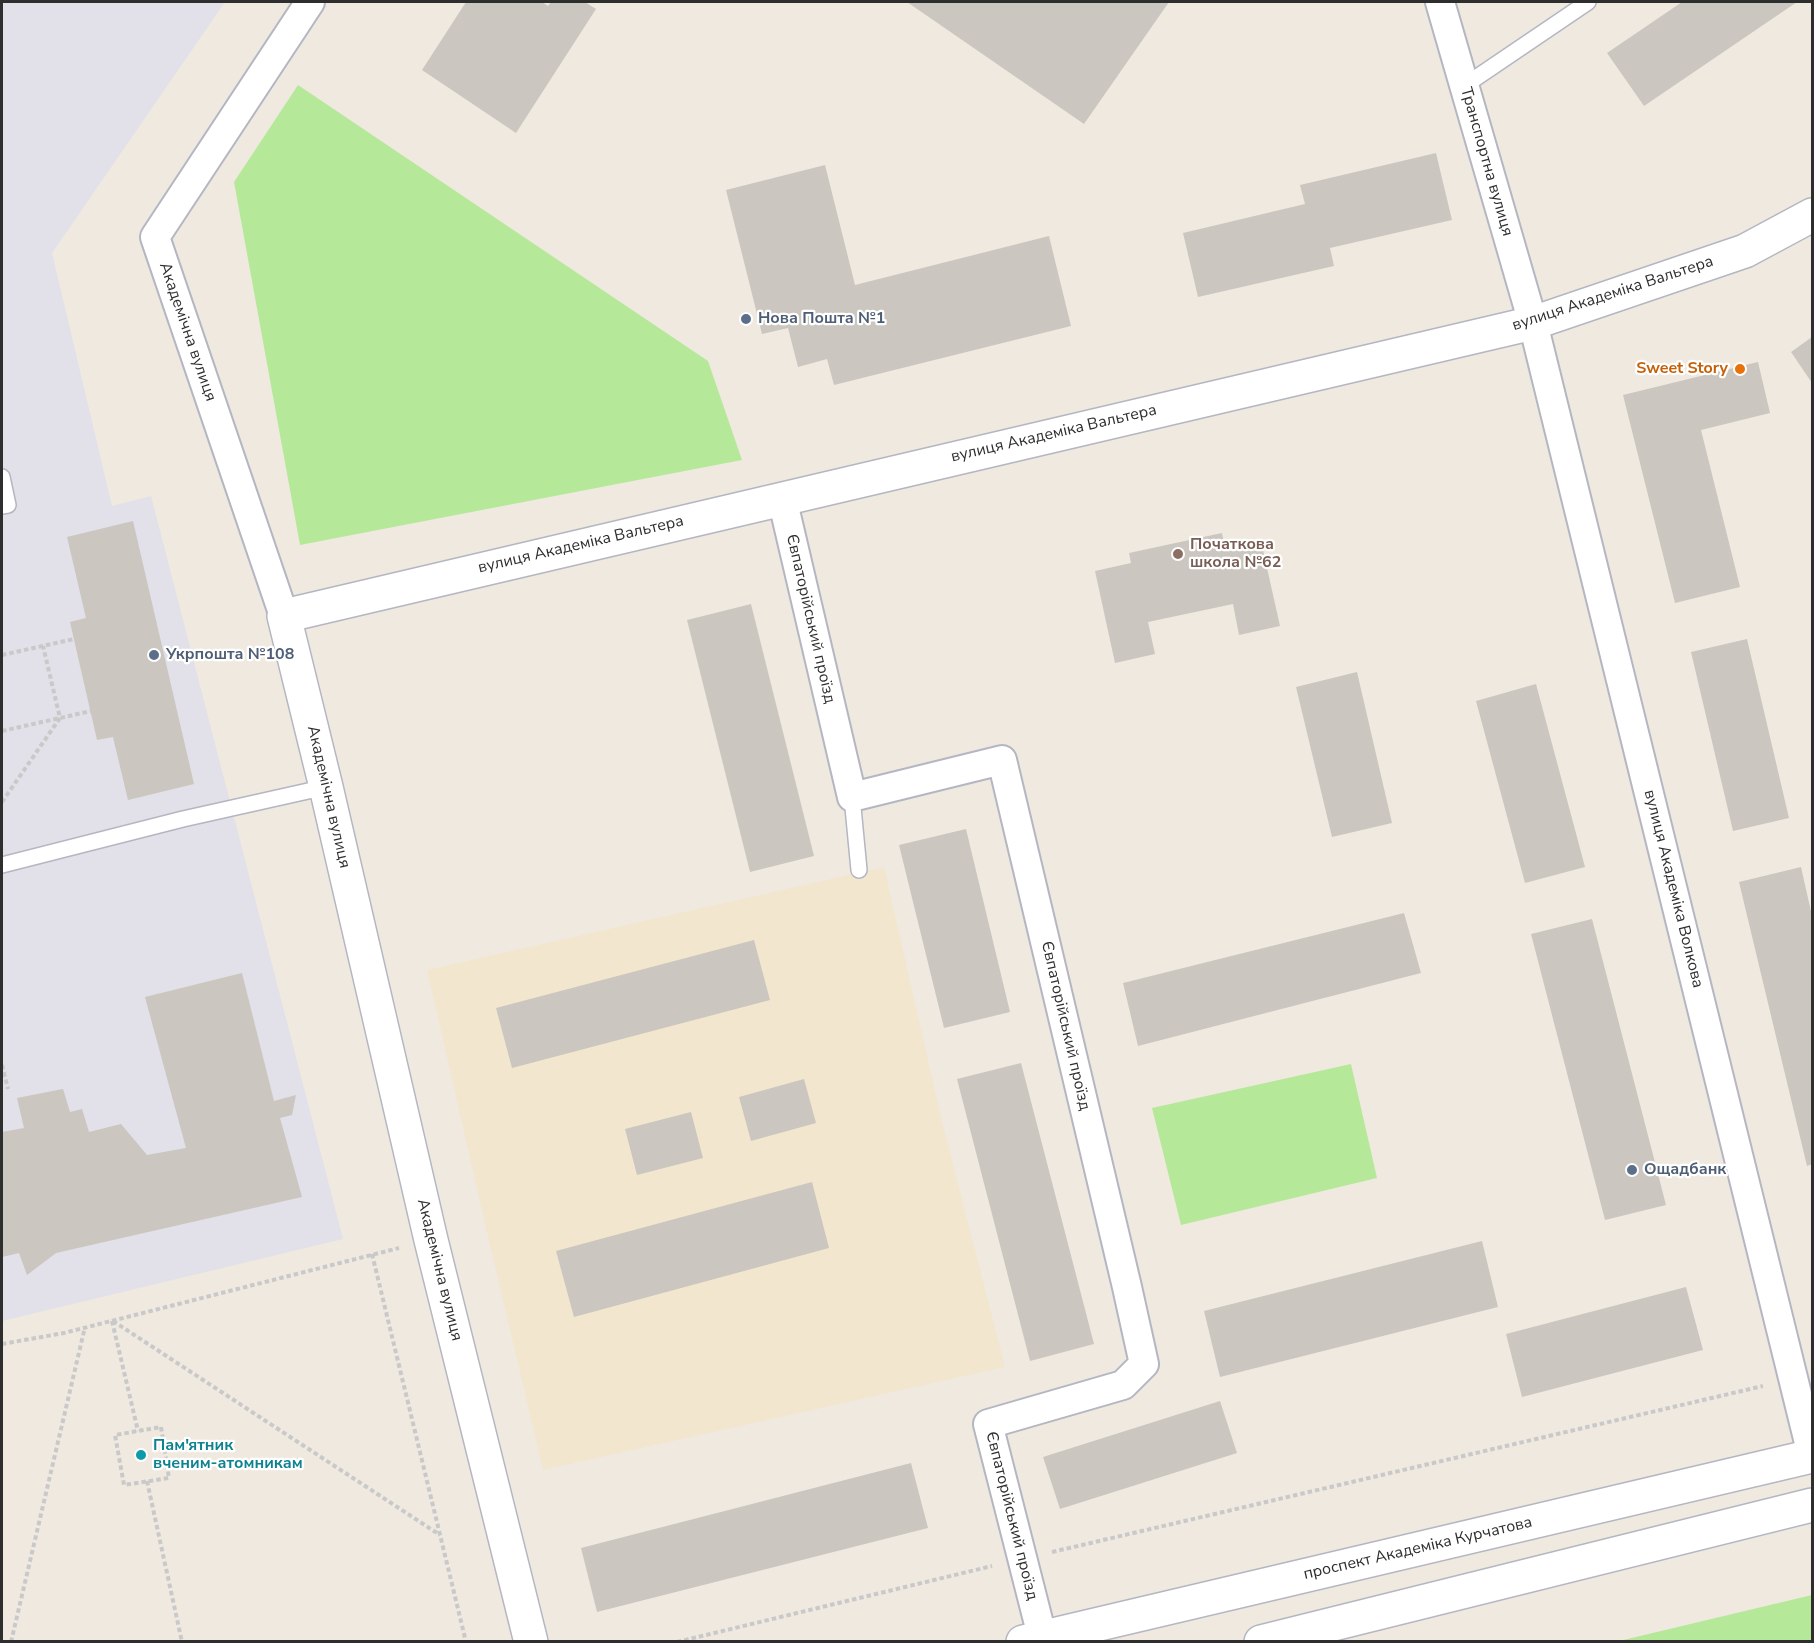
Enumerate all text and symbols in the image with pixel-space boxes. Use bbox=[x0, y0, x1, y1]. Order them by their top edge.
street label: Транспортна вулиця bbox=[1456, 85, 1516, 239]
street label: вулиця Академіка Вальтера bbox=[1510, 252, 1716, 336]
street label: Академічна вулиця bbox=[154, 260, 220, 404]
place label: Нова Пошта №1 bbox=[758, 309, 885, 329]
marker: Нова Пошта №1 bbox=[739, 312, 753, 326]
place label: Sweet Story bbox=[1636, 359, 1728, 379]
marker: Sweet Story bbox=[1733, 362, 1747, 376]
street label: вулиця Академіка Вальтера bbox=[949, 401, 1159, 467]
street label: вулиця Академіка Вальтера bbox=[476, 512, 686, 578]
street label: Євпаторійський проїзд bbox=[781, 533, 839, 705]
place label: Початкова школа №62 bbox=[1190, 535, 1281, 573]
marker: Початкова школа №62 bbox=[1171, 547, 1185, 561]
place label: Укрпошта №108 bbox=[166, 645, 294, 665]
marker: Укрпошта №108 bbox=[147, 648, 161, 662]
street label: Академічна вулиця bbox=[302, 724, 354, 870]
street label: вулиця Академіка Волкова bbox=[1639, 788, 1707, 990]
street label: Євпаторійський проїзд bbox=[1036, 940, 1094, 1112]
place label: Ощадбанк bbox=[1644, 1160, 1726, 1180]
marker: Ощадбанк bbox=[1625, 1163, 1639, 1177]
street label: Академічна вулиця bbox=[412, 1197, 466, 1343]
street label: Євпаторійський проїзд bbox=[981, 1430, 1041, 1602]
place label: Пам'ятник вченим-атомникам bbox=[153, 1436, 303, 1474]
marker: Пам'ятник вченим-атомникам bbox=[134, 1448, 148, 1462]
street label: проспект Академіка Курчатова bbox=[1302, 1513, 1534, 1585]

